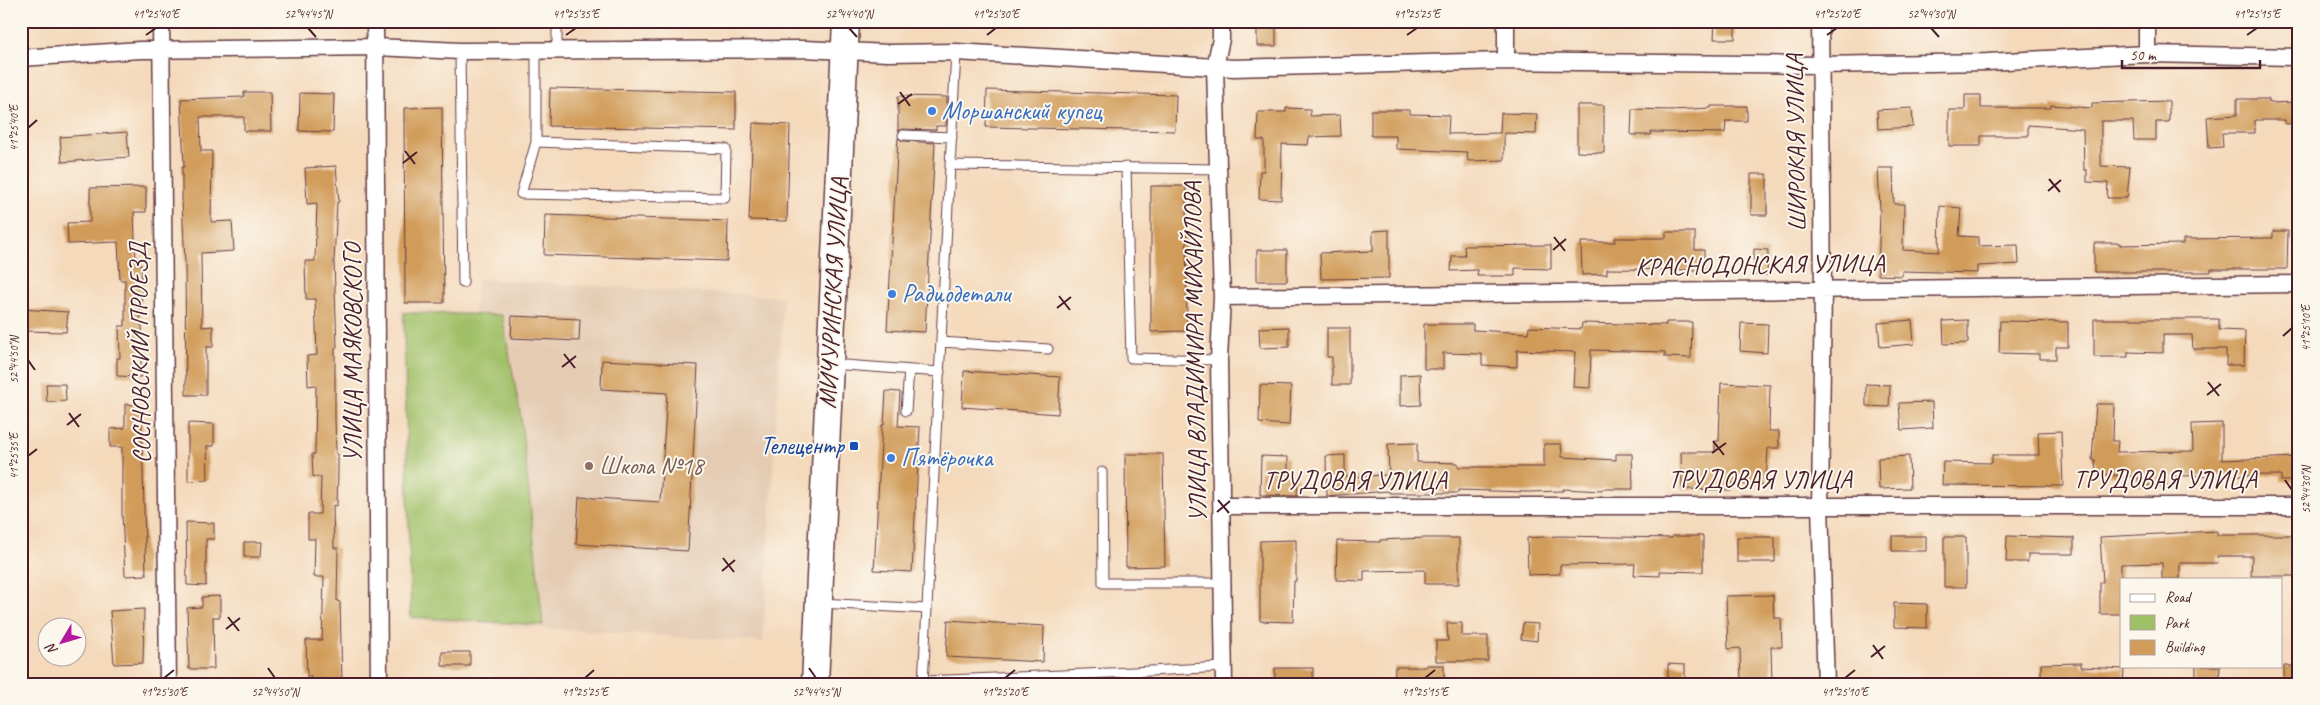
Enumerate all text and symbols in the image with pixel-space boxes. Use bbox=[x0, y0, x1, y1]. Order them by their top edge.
text: 41°25'40"E bbox=[133, 6, 181, 22]
text: 52°44'45"N bbox=[284, 6, 333, 22]
text: 41°25'35"E bbox=[553, 6, 601, 22]
text: 52°44'40"N bbox=[825, 6, 874, 22]
text: 41°25'30"E bbox=[973, 6, 1021, 22]
text: 41°25'25"E bbox=[1394, 6, 1442, 22]
text: 41°25'20"E bbox=[1814, 6, 1862, 22]
text: 52°44'30"N bbox=[1907, 6, 1956, 22]
text: 41°25'15"E bbox=[2234, 6, 2282, 22]
scale bar bbox=[2122, 38, 2260, 70]
text: 50 m bbox=[2130, 46, 2157, 65]
street label: ШИРОКАЯ УЛИЦА bbox=[1778, 52, 1814, 232]
place label: Моршанский купец bbox=[942, 95, 1103, 127]
text: 41°25'40"E bbox=[6, 103, 22, 151]
marker: Моршанский купец bbox=[926, 105, 938, 117]
street label: МИЧУРИНСКАЯ УЛИЦА bbox=[811, 176, 855, 409]
street label: УЛИЦА ВЛАДИМИРА МИХАЙЛОВА bbox=[1176, 181, 1214, 523]
street label: СОСНОВСКИЙ ПРОЕЗД bbox=[122, 240, 158, 464]
street label: УЛИЦА МАЯКОВСКОГО bbox=[337, 241, 369, 463]
street label: КРАСНОДОНСКАЯ УЛИЦА bbox=[1635, 247, 1885, 283]
place label: Радиодетали bbox=[902, 278, 1012, 310]
marker: Радиодетали bbox=[886, 288, 898, 300]
text: 41°25'10"E bbox=[2298, 303, 2314, 351]
text: 52°44'50"N bbox=[6, 335, 22, 384]
place label: Телецентр bbox=[760, 430, 846, 462]
text: 41°25'35"E bbox=[6, 431, 22, 479]
marker: Телецентр bbox=[848, 440, 860, 452]
place label: Пятёрочка bbox=[901, 442, 995, 474]
place label: Школа №18 bbox=[599, 450, 706, 482]
marker: Пятёрочка bbox=[885, 452, 897, 464]
marker: Школа №18 bbox=[583, 460, 595, 472]
street label: ТРУДОВАЯ УЛИЦА bbox=[1668, 464, 1853, 496]
street label: ТРУДОВАЯ УЛИЦА bbox=[2073, 464, 2258, 496]
street label: ТРУДОВАЯ УЛИЦА bbox=[1263, 465, 1448, 497]
text: 52°44'30"N bbox=[2298, 465, 2314, 514]
legend bbox=[2120, 578, 2282, 668]
text: Road bbox=[2165, 588, 2192, 607]
text: Park bbox=[2165, 614, 2190, 633]
north arrow bbox=[38, 618, 88, 668]
text: Building bbox=[2165, 638, 2205, 657]
text: N bbox=[41, 639, 62, 658]
text: 41°25'30"E bbox=[141, 684, 189, 700]
text: 52°44'50"N bbox=[251, 684, 300, 700]
text: 41°25'25"E bbox=[562, 684, 610, 700]
text: 52°44'45"N bbox=[792, 684, 841, 700]
text: 41°25'20"E bbox=[982, 684, 1030, 700]
text: 41°25'15"E bbox=[1402, 684, 1450, 700]
text: 41°25'10"E bbox=[1822, 684, 1870, 700]

